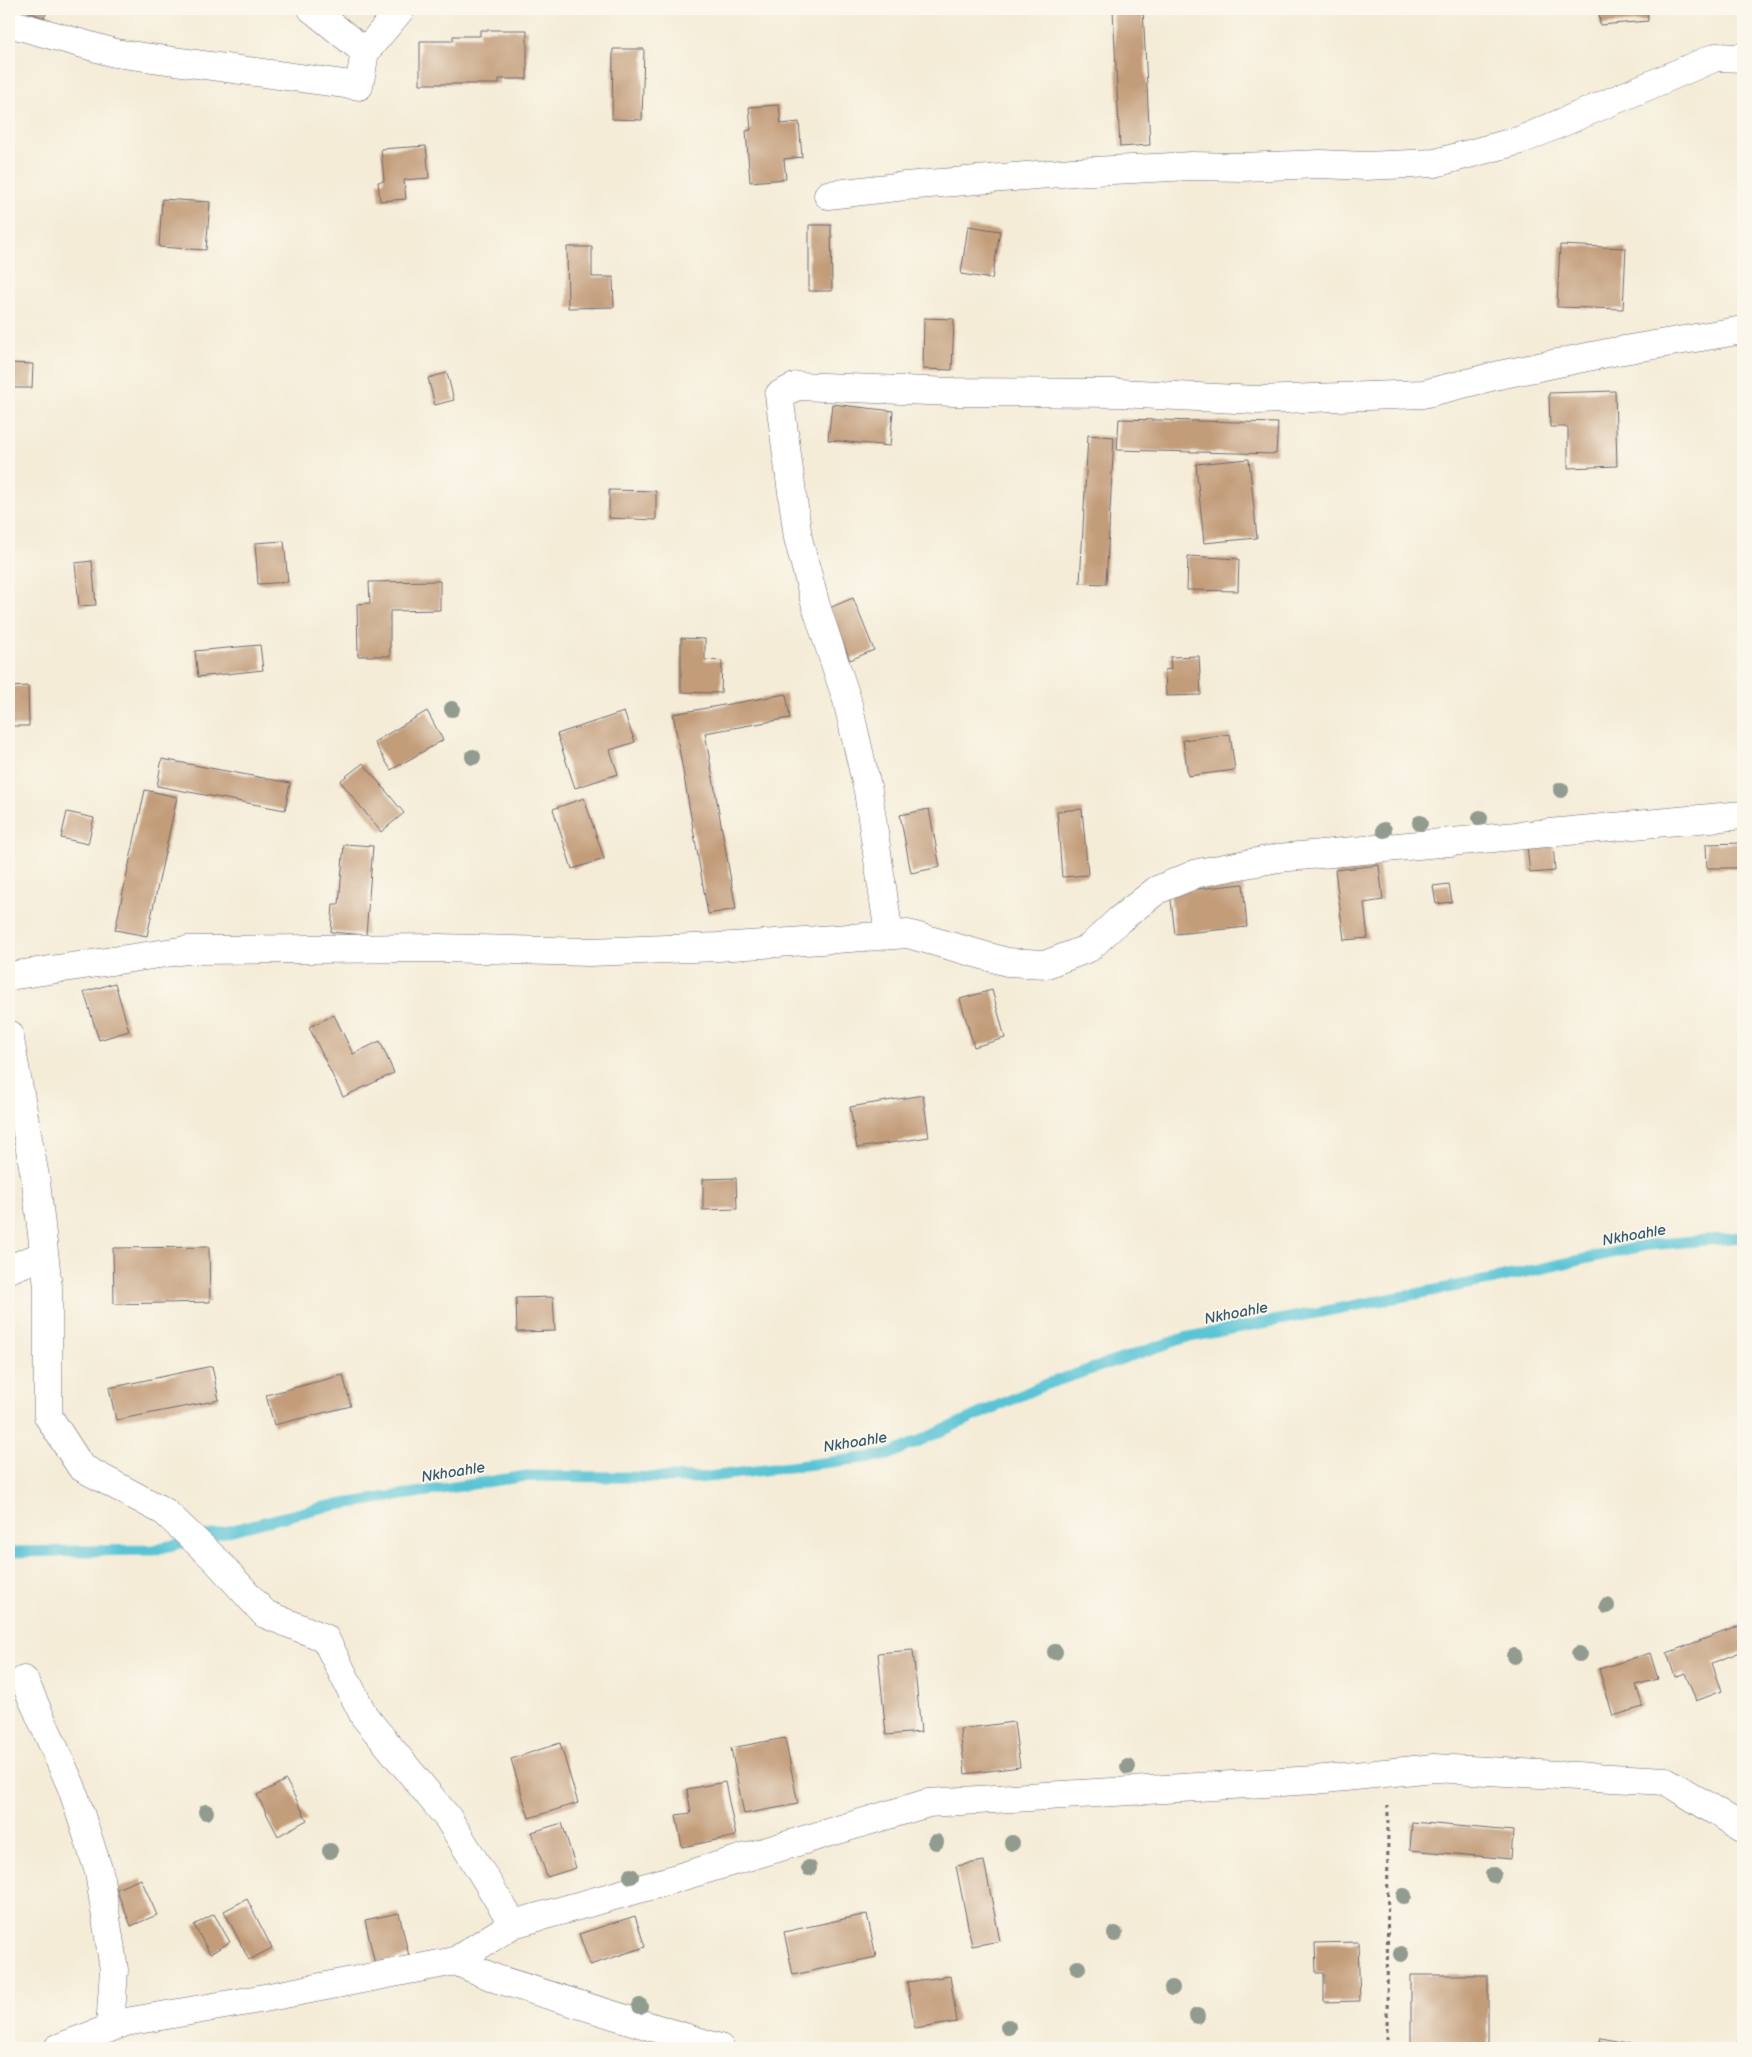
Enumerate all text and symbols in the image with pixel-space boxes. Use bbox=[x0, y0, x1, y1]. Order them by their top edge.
water label: Nkhoahle bbox=[1601, 1220, 1668, 1250]
water label: Nkhoahle bbox=[1203, 1298, 1270, 1329]
water label: Nkhoahle bbox=[822, 1428, 889, 1457]
water label: Nkhoahle bbox=[420, 1458, 487, 1487]

